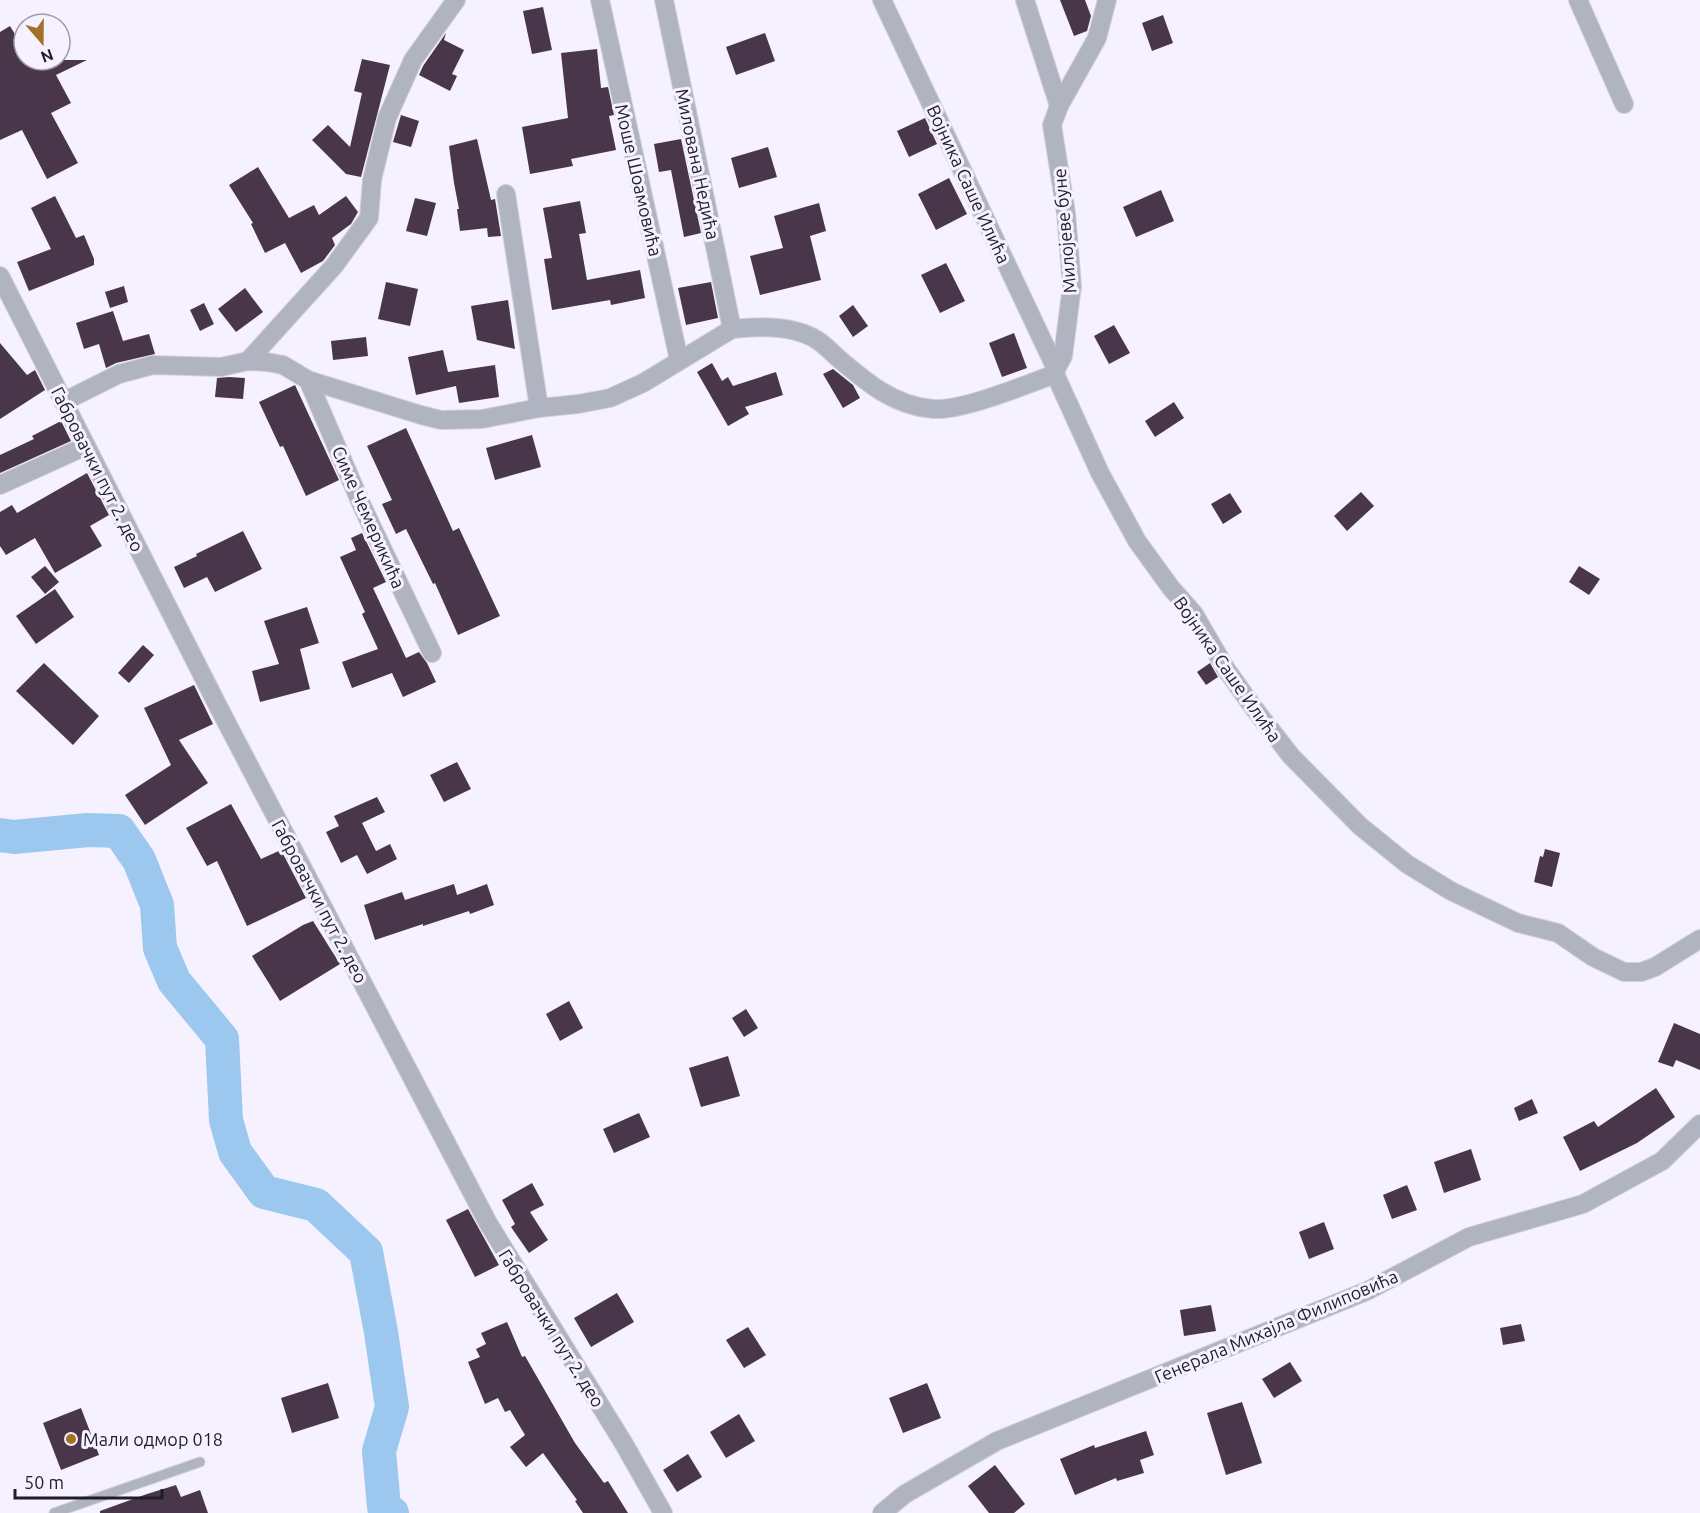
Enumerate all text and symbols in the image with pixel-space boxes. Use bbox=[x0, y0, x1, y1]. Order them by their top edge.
north arrow bbox=[12, 12, 72, 72]
text: N bbox=[38, 46, 56, 67]
street label: Милована Недића bbox=[672, 87, 724, 241]
street label: Моше Шоамовића bbox=[612, 102, 666, 258]
street label: Војника Саше Илића bbox=[923, 102, 1015, 266]
street label: Милојеве буне bbox=[1049, 168, 1079, 294]
street label: Габровачки пут 2. део bbox=[48, 383, 148, 555]
street label: Симе Чемерикића bbox=[329, 443, 409, 591]
street label: Војника Саше Илића bbox=[1170, 593, 1286, 745]
street label: Габровачки пут 2. део bbox=[268, 816, 372, 986]
street label: Габровачки пут 2. део bbox=[495, 1245, 609, 1411]
street label: Генерала Михајла Филиповића bbox=[1151, 1266, 1401, 1386]
place label: Мали одмор 018 bbox=[83, 1429, 223, 1449]
marker: Мали одмор 018 bbox=[64, 1432, 78, 1446]
scale bar bbox=[15, 1462, 162, 1500]
text: 50 m bbox=[24, 1472, 64, 1492]

